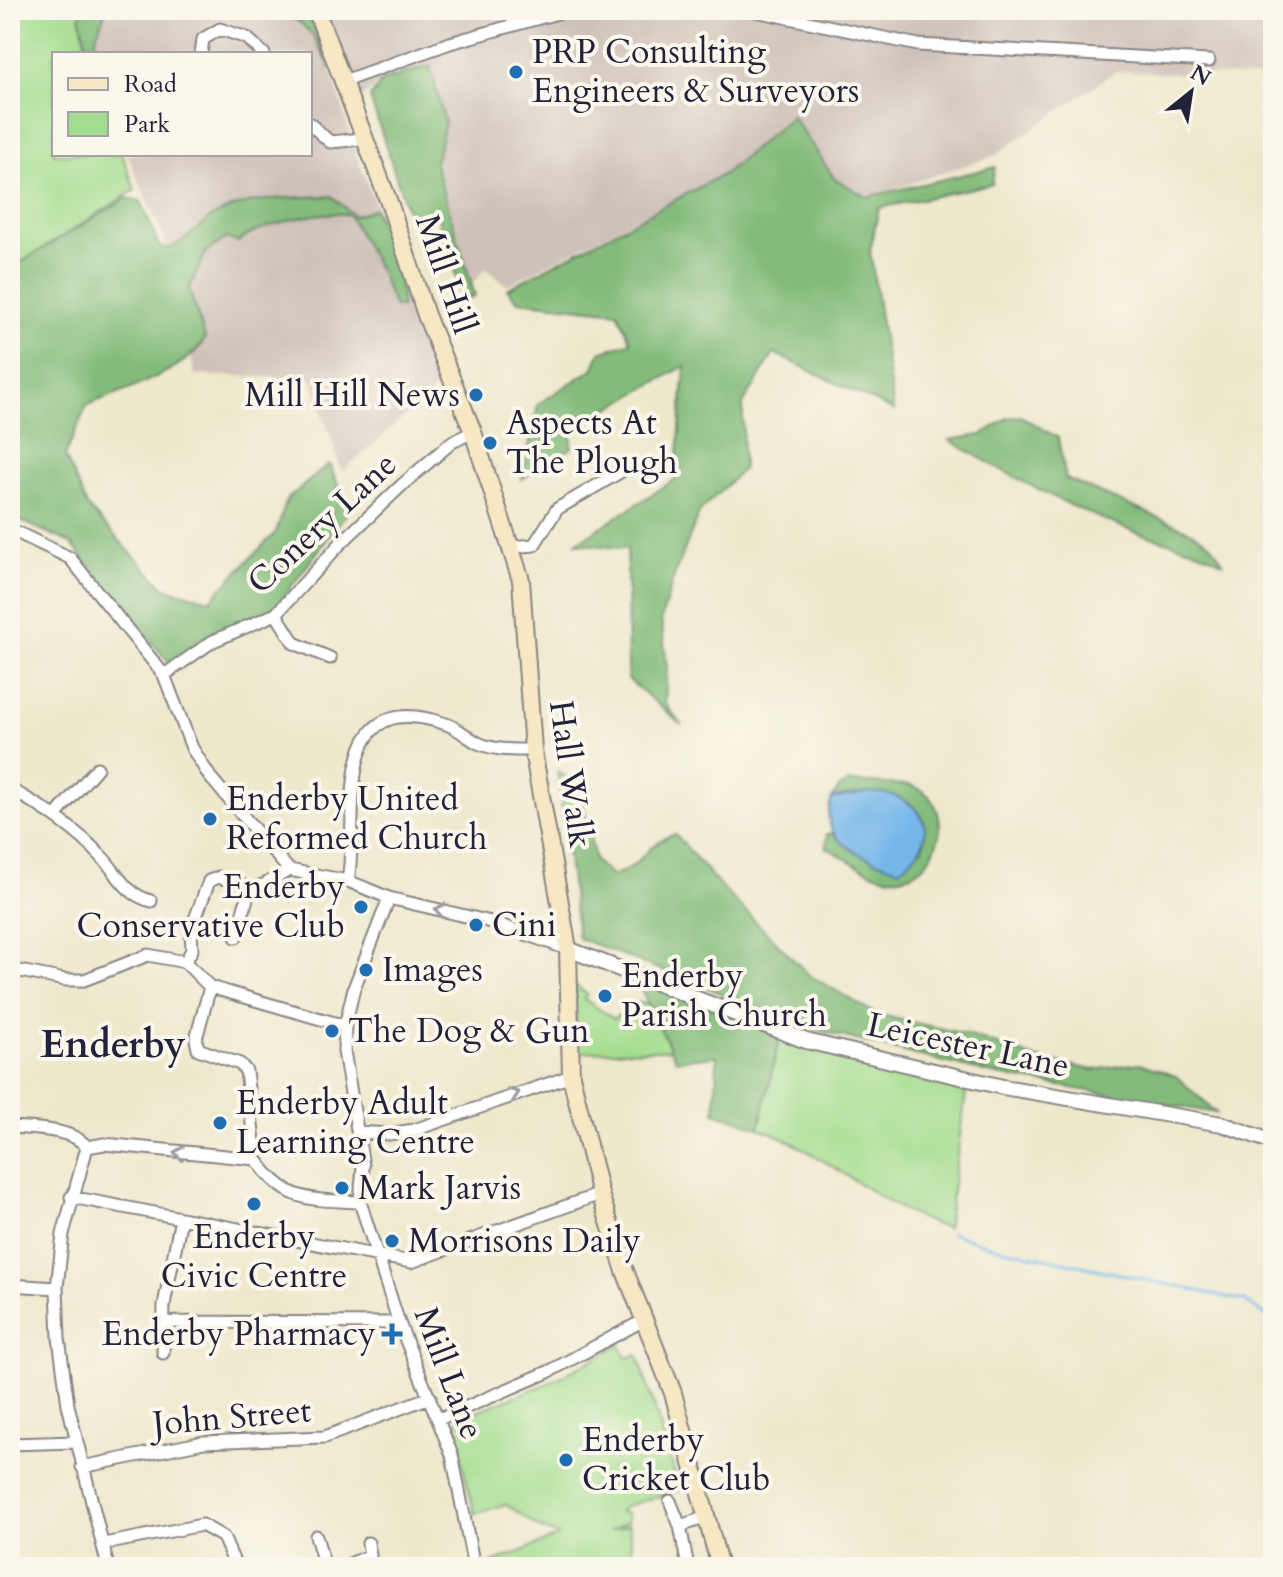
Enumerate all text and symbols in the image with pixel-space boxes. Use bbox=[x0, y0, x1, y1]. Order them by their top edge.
place label: PRP Consulting Engineers & Surveyors bbox=[532, 29, 859, 114]
legend bbox=[52, 52, 312, 156]
north arrow bbox=[1151, 52, 1231, 132]
text: N bbox=[1185, 58, 1216, 93]
marker: PRP Consulting Engineers & Surveyors bbox=[507, 63, 525, 81]
text: Road bbox=[124, 68, 177, 101]
text: Park bbox=[124, 108, 170, 141]
street label: Mill Hill bbox=[404, 208, 488, 340]
place label: Mill Hill News bbox=[244, 372, 460, 418]
marker: Mill Hill News bbox=[467, 386, 485, 404]
place label: Aspects At The Plough bbox=[506, 400, 678, 485]
marker: Aspects At The Plough bbox=[481, 434, 499, 452]
street label: Conery Lane bbox=[237, 442, 407, 604]
street label: Hall Walk bbox=[538, 697, 604, 852]
place label: Enderby United Reformed Church bbox=[226, 776, 488, 861]
marker: Enderby United Reformed Church bbox=[201, 810, 219, 828]
place label: Enderby Conservative Club bbox=[77, 864, 345, 949]
marker: Enderby Conservative Club bbox=[352, 898, 370, 916]
one-way arrow bbox=[434, 902, 447, 919]
place label: Cini bbox=[492, 902, 556, 948]
marker: Cini bbox=[467, 916, 485, 934]
place label: Images bbox=[382, 947, 483, 993]
place label: Enderby Parish Church bbox=[621, 953, 827, 1038]
marker: Images bbox=[357, 961, 375, 979]
marker: Enderby Parish Church bbox=[596, 987, 614, 1005]
street label: Leicester Lane bbox=[863, 1001, 1073, 1089]
place label: The Dog & Gun bbox=[348, 1008, 590, 1054]
district label: Enderby bbox=[40, 1019, 186, 1071]
marker: The Dog & Gun bbox=[323, 1022, 341, 1040]
place label: Enderby Adult Learning Centre bbox=[236, 1080, 475, 1165]
one-way arrow bbox=[506, 1088, 520, 1104]
marker: Enderby Adult Learning Centre bbox=[211, 1114, 229, 1132]
one-way arrow bbox=[172, 1144, 185, 1161]
place label: Mark Jarvis bbox=[358, 1165, 521, 1211]
marker: Mark Jarvis bbox=[333, 1179, 351, 1197]
marker: Enderby Civic Centre bbox=[245, 1195, 263, 1213]
place label: Enderby Civic Centre bbox=[161, 1214, 347, 1299]
place label: Morrisons Daily bbox=[408, 1218, 641, 1264]
marker: Morrisons Daily bbox=[383, 1232, 401, 1250]
street label: Mill Lane bbox=[403, 1300, 495, 1446]
place label: Enderby Pharmacy bbox=[102, 1311, 376, 1357]
marker: Enderby Pharmacy bbox=[383, 1325, 401, 1343]
street label: John Street bbox=[146, 1387, 313, 1447]
place label: Enderby Cricket Club bbox=[582, 1417, 771, 1502]
marker: Enderby Cricket Club bbox=[557, 1451, 575, 1469]

